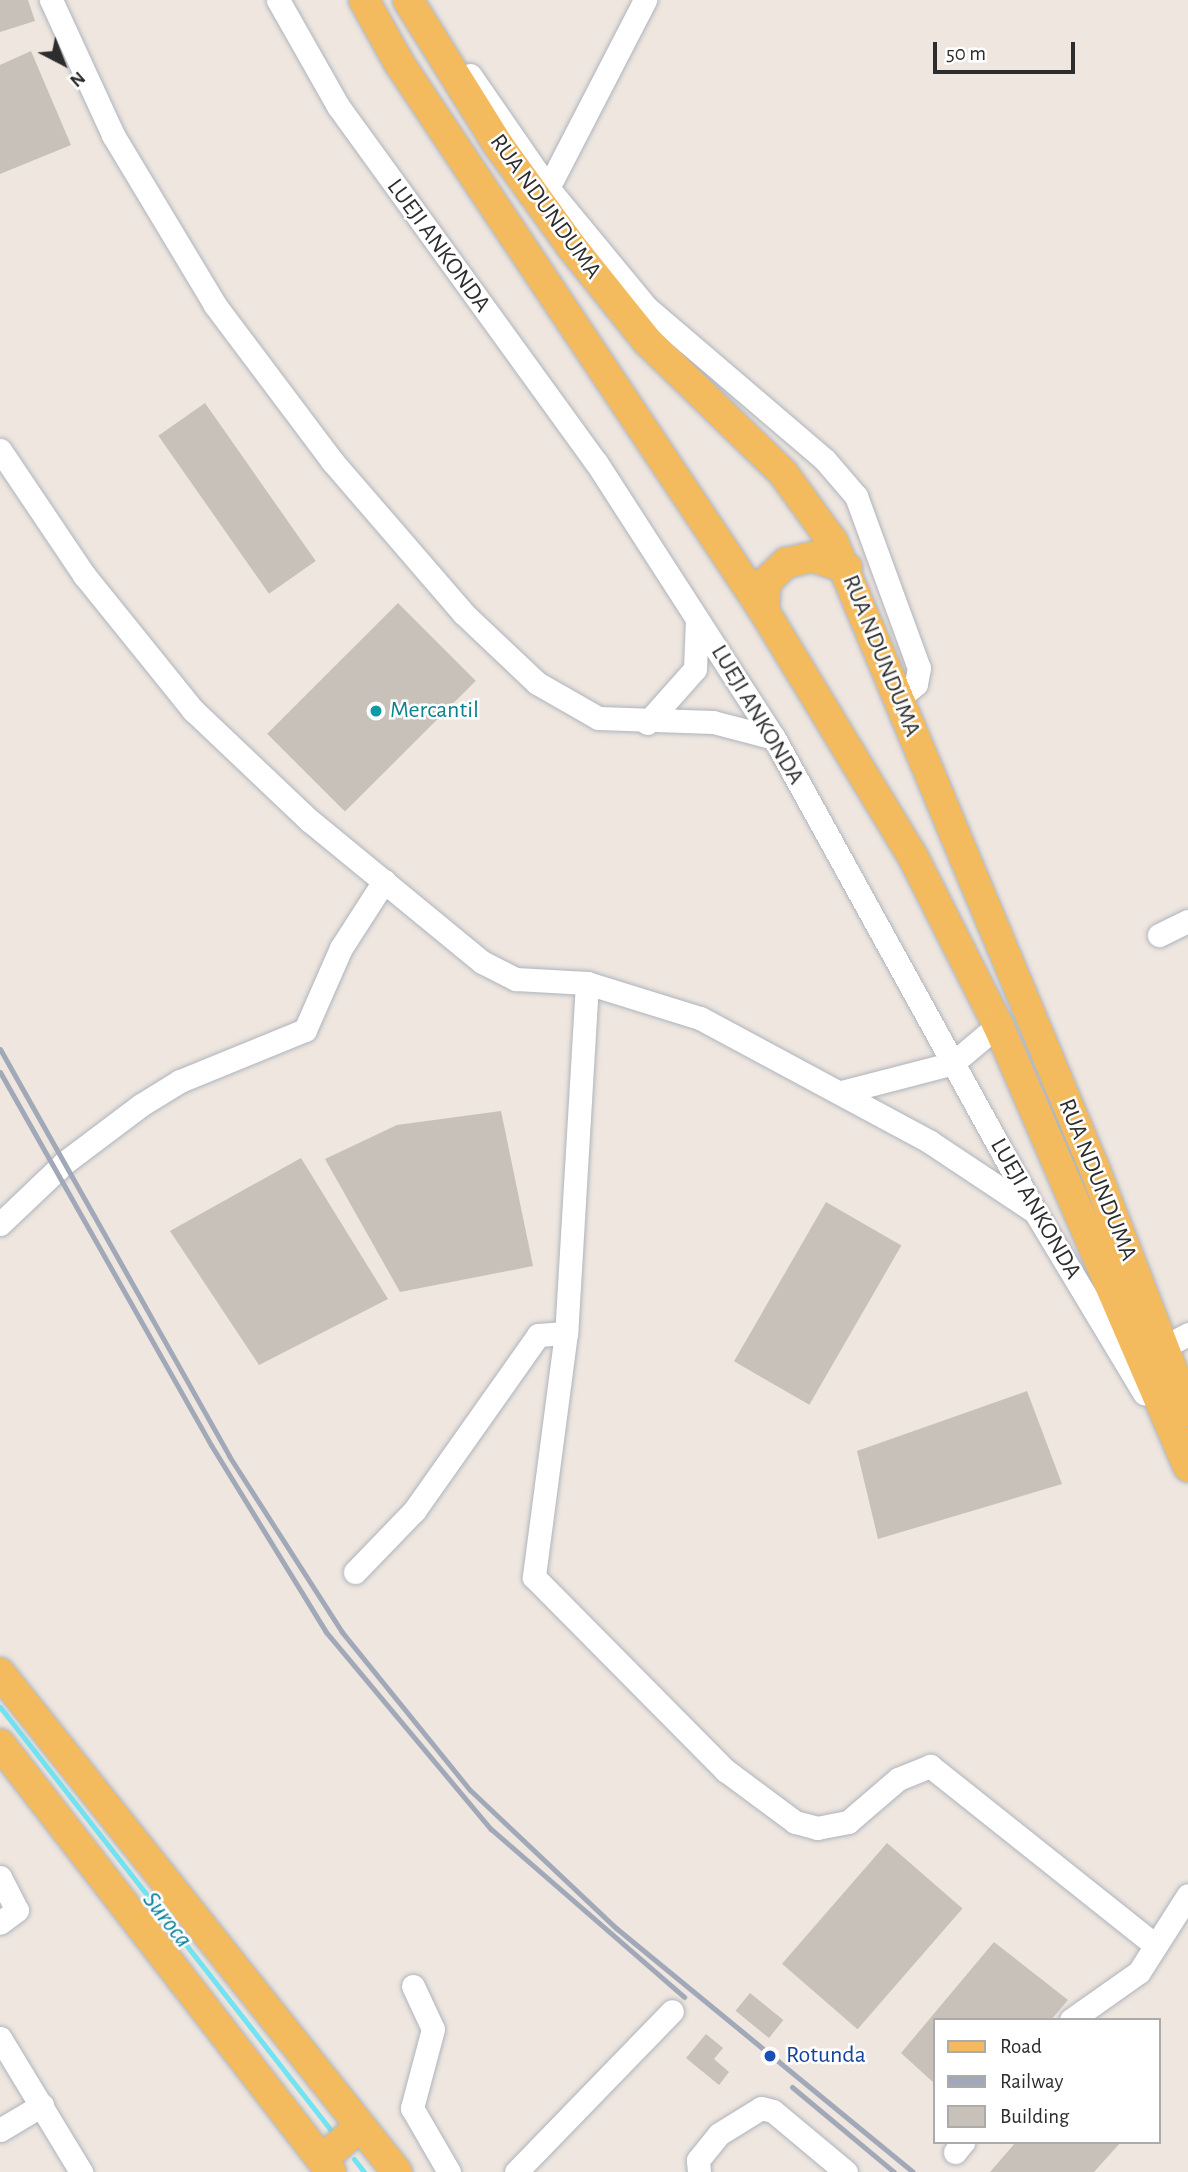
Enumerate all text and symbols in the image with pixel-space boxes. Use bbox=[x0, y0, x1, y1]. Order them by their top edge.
north arrow bbox=[28, 28, 98, 98]
scale bar bbox=[936, 28, 1078, 72]
text: 50 m bbox=[946, 43, 986, 64]
text: N bbox=[66, 67, 89, 90]
street label: RUA NDUNDUMA bbox=[483, 129, 607, 285]
street label: LUEJI ANKONDA bbox=[380, 174, 496, 318]
street label: RUA NDUNDUMA bbox=[835, 571, 927, 741]
street label: LUEJI ANKONDA bbox=[704, 640, 810, 790]
place label: Mercantil bbox=[390, 697, 479, 725]
marker: Mercantil bbox=[368, 703, 384, 719]
street label: RUA NDUNDUMA bbox=[1051, 1095, 1143, 1265]
street label: LUEJI ANKONDA bbox=[983, 1133, 1087, 1285]
water label: Suroca bbox=[135, 1885, 199, 1955]
legend bbox=[932, 2018, 1160, 2144]
text: Road bbox=[1000, 2036, 1042, 2057]
place label: Rotunda bbox=[786, 2042, 866, 2070]
marker: Rotunda bbox=[760, 2046, 780, 2066]
text: Railway bbox=[1000, 2071, 1063, 2092]
text: Building bbox=[1000, 2106, 1069, 2127]

